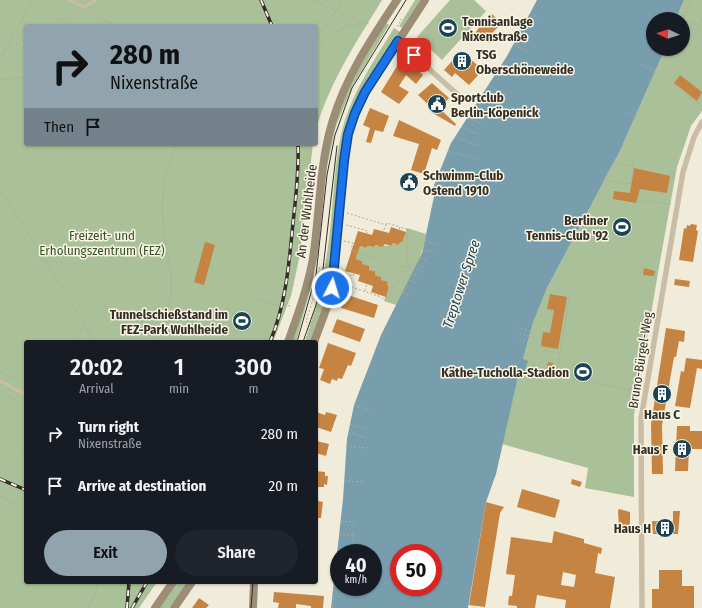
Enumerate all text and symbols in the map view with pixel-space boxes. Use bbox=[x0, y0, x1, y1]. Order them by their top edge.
north arrow bbox=[646, 12, 690, 56]
map controls bbox=[646, 12, 690, 56]
place label: Tennisanlage Nixenstraße bbox=[462, 14, 533, 44]
sports icon: Tennisanlage Nixenstraße bbox=[437, 17, 459, 39]
text: 280 m bbox=[110, 38, 180, 71]
pin bbox=[397, 38, 431, 72]
icon: right bbox=[44, 40, 96, 92]
icon: arrive bbox=[403, 44, 425, 66]
place label: TSG Oberschöneweide bbox=[476, 47, 574, 77]
building icon: TSG Oberschöneweide bbox=[451, 50, 473, 72]
text: Nixenstraße bbox=[110, 72, 198, 94]
place label: Sportclub Berlin-Köpenick bbox=[451, 90, 539, 120]
public building icon: Sportclub Berlin-Köpenick bbox=[426, 93, 448, 115]
icon: arrive bbox=[82, 116, 104, 138]
text: Then bbox=[44, 118, 74, 136]
street label: An der Wuhlheide bbox=[293, 163, 320, 259]
place label: Schwimm-Club Ostend 1910 bbox=[423, 168, 503, 198]
public building icon: Schwimm-Club Ostend 1910 bbox=[398, 171, 420, 193]
place label: Berliner Tennis-Club '92 bbox=[526, 213, 608, 243]
sports icon: Berliner Tennis-Club '92 bbox=[611, 216, 633, 238]
park label: Freizeit- und Erholungszentrum (FEZ) bbox=[39, 228, 165, 258]
water label: Treptower Spree bbox=[439, 238, 484, 330]
position arrow bbox=[311, 267, 353, 309]
place label: Tunnelschießstand im FEZ-Park Wuhlheide bbox=[110, 307, 228, 337]
sports icon: Tunnelschießstand im FEZ-Park Wuhlheide bbox=[231, 310, 253, 332]
street label: Bruno-Bürgel-Weg bbox=[625, 310, 656, 410]
text: 20:02 bbox=[70, 353, 123, 381]
text: 1 bbox=[174, 353, 184, 381]
text: 300 bbox=[235, 353, 272, 381]
sports icon: Käthe-Tucholla-Stadion bbox=[572, 361, 594, 383]
place label: Käthe-Tucholla-Stadion bbox=[441, 365, 569, 380]
text: Arrival bbox=[79, 381, 114, 396]
text: min bbox=[169, 381, 189, 396]
text: m bbox=[249, 381, 259, 396]
building icon: Haus C bbox=[651, 383, 673, 405]
place label: Haus C bbox=[644, 407, 680, 422]
text: Turn right bbox=[78, 418, 139, 436]
icon: right bbox=[44, 423, 66, 445]
text: 280 m bbox=[261, 425, 298, 443]
text: Nixenstraße bbox=[78, 436, 142, 451]
building icon: Haus F bbox=[671, 438, 693, 460]
place label: Haus F bbox=[633, 442, 668, 457]
icon: arrive bbox=[44, 475, 66, 497]
text: Arrive at destination bbox=[78, 477, 206, 495]
text: 20 m bbox=[269, 477, 298, 495]
building icon: Haus H bbox=[654, 517, 676, 539]
place label: Haus H bbox=[614, 521, 651, 536]
button: Exit bbox=[44, 530, 167, 576]
button: Share bbox=[175, 530, 298, 576]
speed limit sign: 50 bbox=[390, 544, 442, 596]
text: 40 bbox=[345, 553, 367, 577]
text: km/h bbox=[345, 574, 367, 586]

